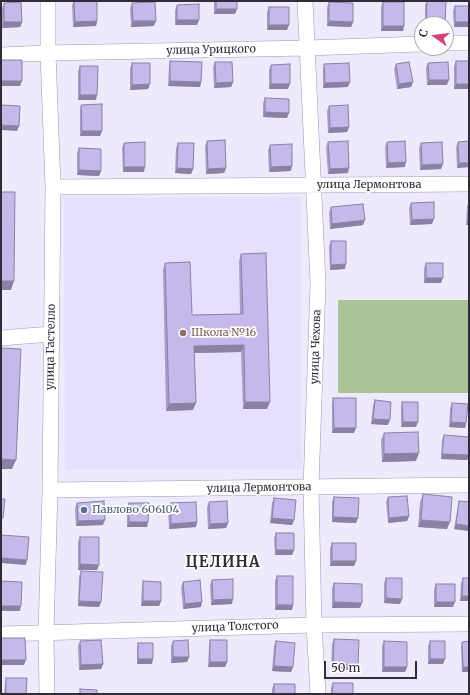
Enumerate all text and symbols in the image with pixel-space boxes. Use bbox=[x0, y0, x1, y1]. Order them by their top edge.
north arrow bbox=[414, 16, 454, 56]
text: С bbox=[416, 28, 431, 39]
street label: улица Урицкого bbox=[166, 43, 256, 57]
street label: улица Лермонтова bbox=[317, 178, 421, 192]
street label: улица Гастелло bbox=[44, 304, 58, 390]
street label: улица Чехова bbox=[308, 309, 324, 385]
place label: Школа №16 bbox=[191, 326, 256, 340]
marker: Школа №16 bbox=[178, 328, 188, 338]
street label: улица Лермонтова bbox=[207, 480, 311, 496]
place label: Павлово 606104 bbox=[92, 503, 179, 517]
marker: Павлово 606104 bbox=[79, 505, 89, 515]
district label: ЦЕЛИНА bbox=[185, 554, 261, 572]
street label: улица Толстого bbox=[191, 619, 279, 635]
scale bar bbox=[326, 653, 419, 679]
text: 50 m bbox=[331, 660, 360, 675]

